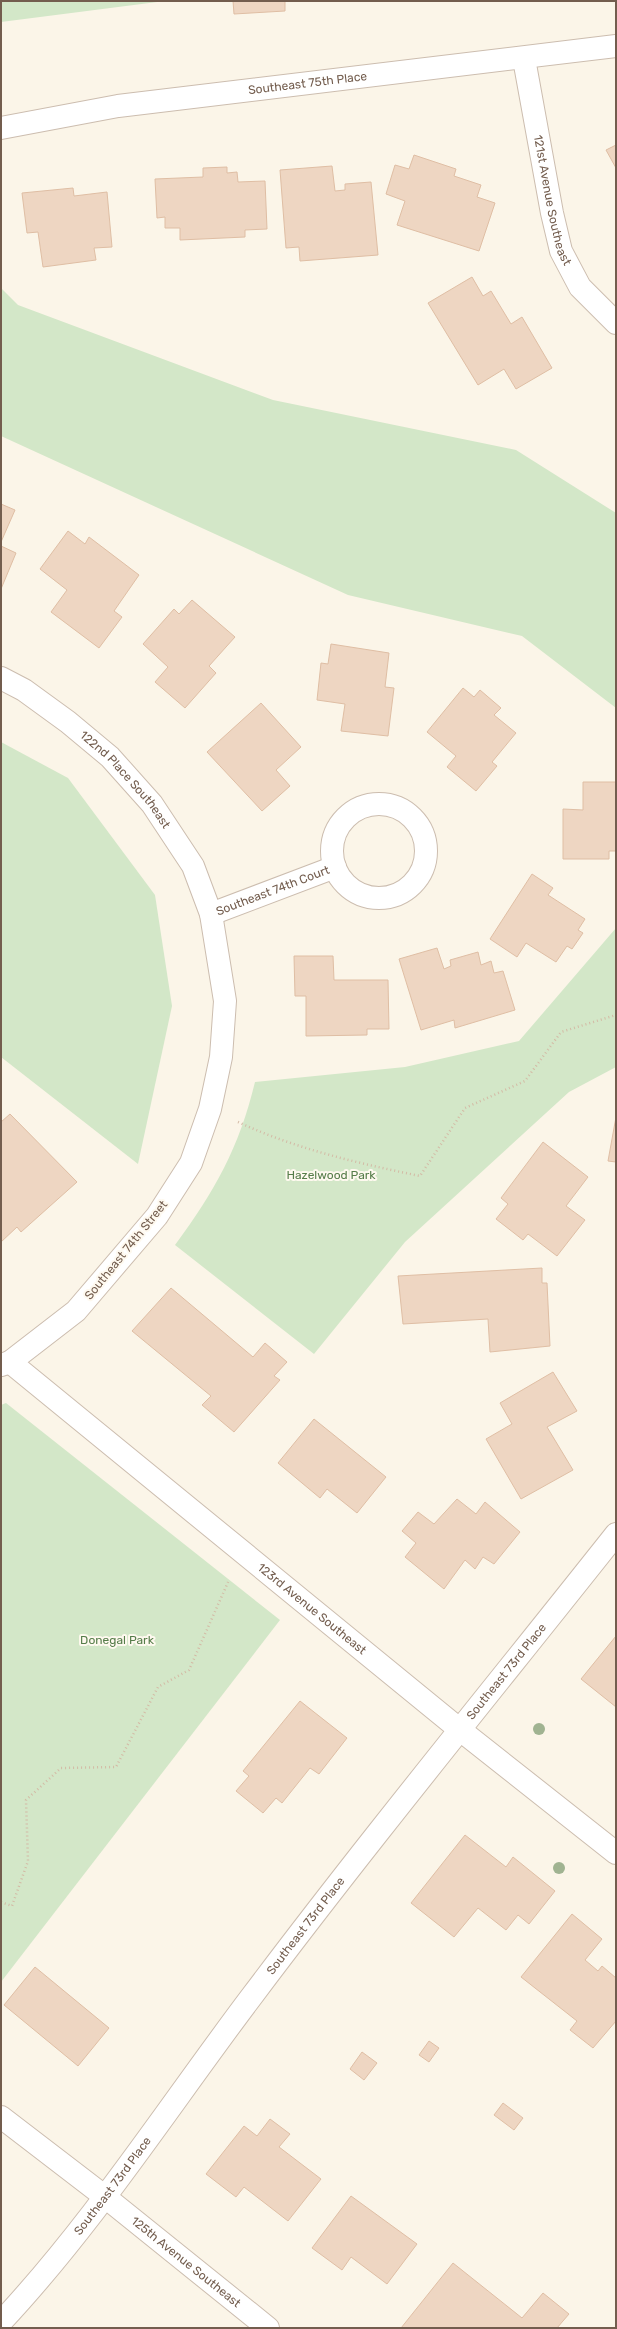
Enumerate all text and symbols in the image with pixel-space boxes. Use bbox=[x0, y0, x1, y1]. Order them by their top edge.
street label: Southeast 75th Place bbox=[247, 69, 368, 97]
street label: 121st Avenue Southeast bbox=[531, 134, 574, 268]
street label: 122nd Place Southeast bbox=[77, 728, 173, 831]
street label: Southeast 74th Court bbox=[214, 863, 332, 918]
park label: Hazelwood Park bbox=[286, 1168, 376, 1182]
street label: Southeast 74th Street bbox=[82, 1197, 170, 1302]
street label: 123rd Avenue Southeast bbox=[255, 1560, 369, 1658]
street label: Southeast 73rd Place bbox=[464, 1620, 549, 1722]
park label: Donegal Park bbox=[80, 1633, 155, 1647]
street label: Southeast 73rd Place bbox=[264, 1874, 348, 1977]
street label: Southeast 73rd Place bbox=[71, 2134, 154, 2238]
street label: 125th Avenue Southeast bbox=[128, 2214, 244, 2310]

